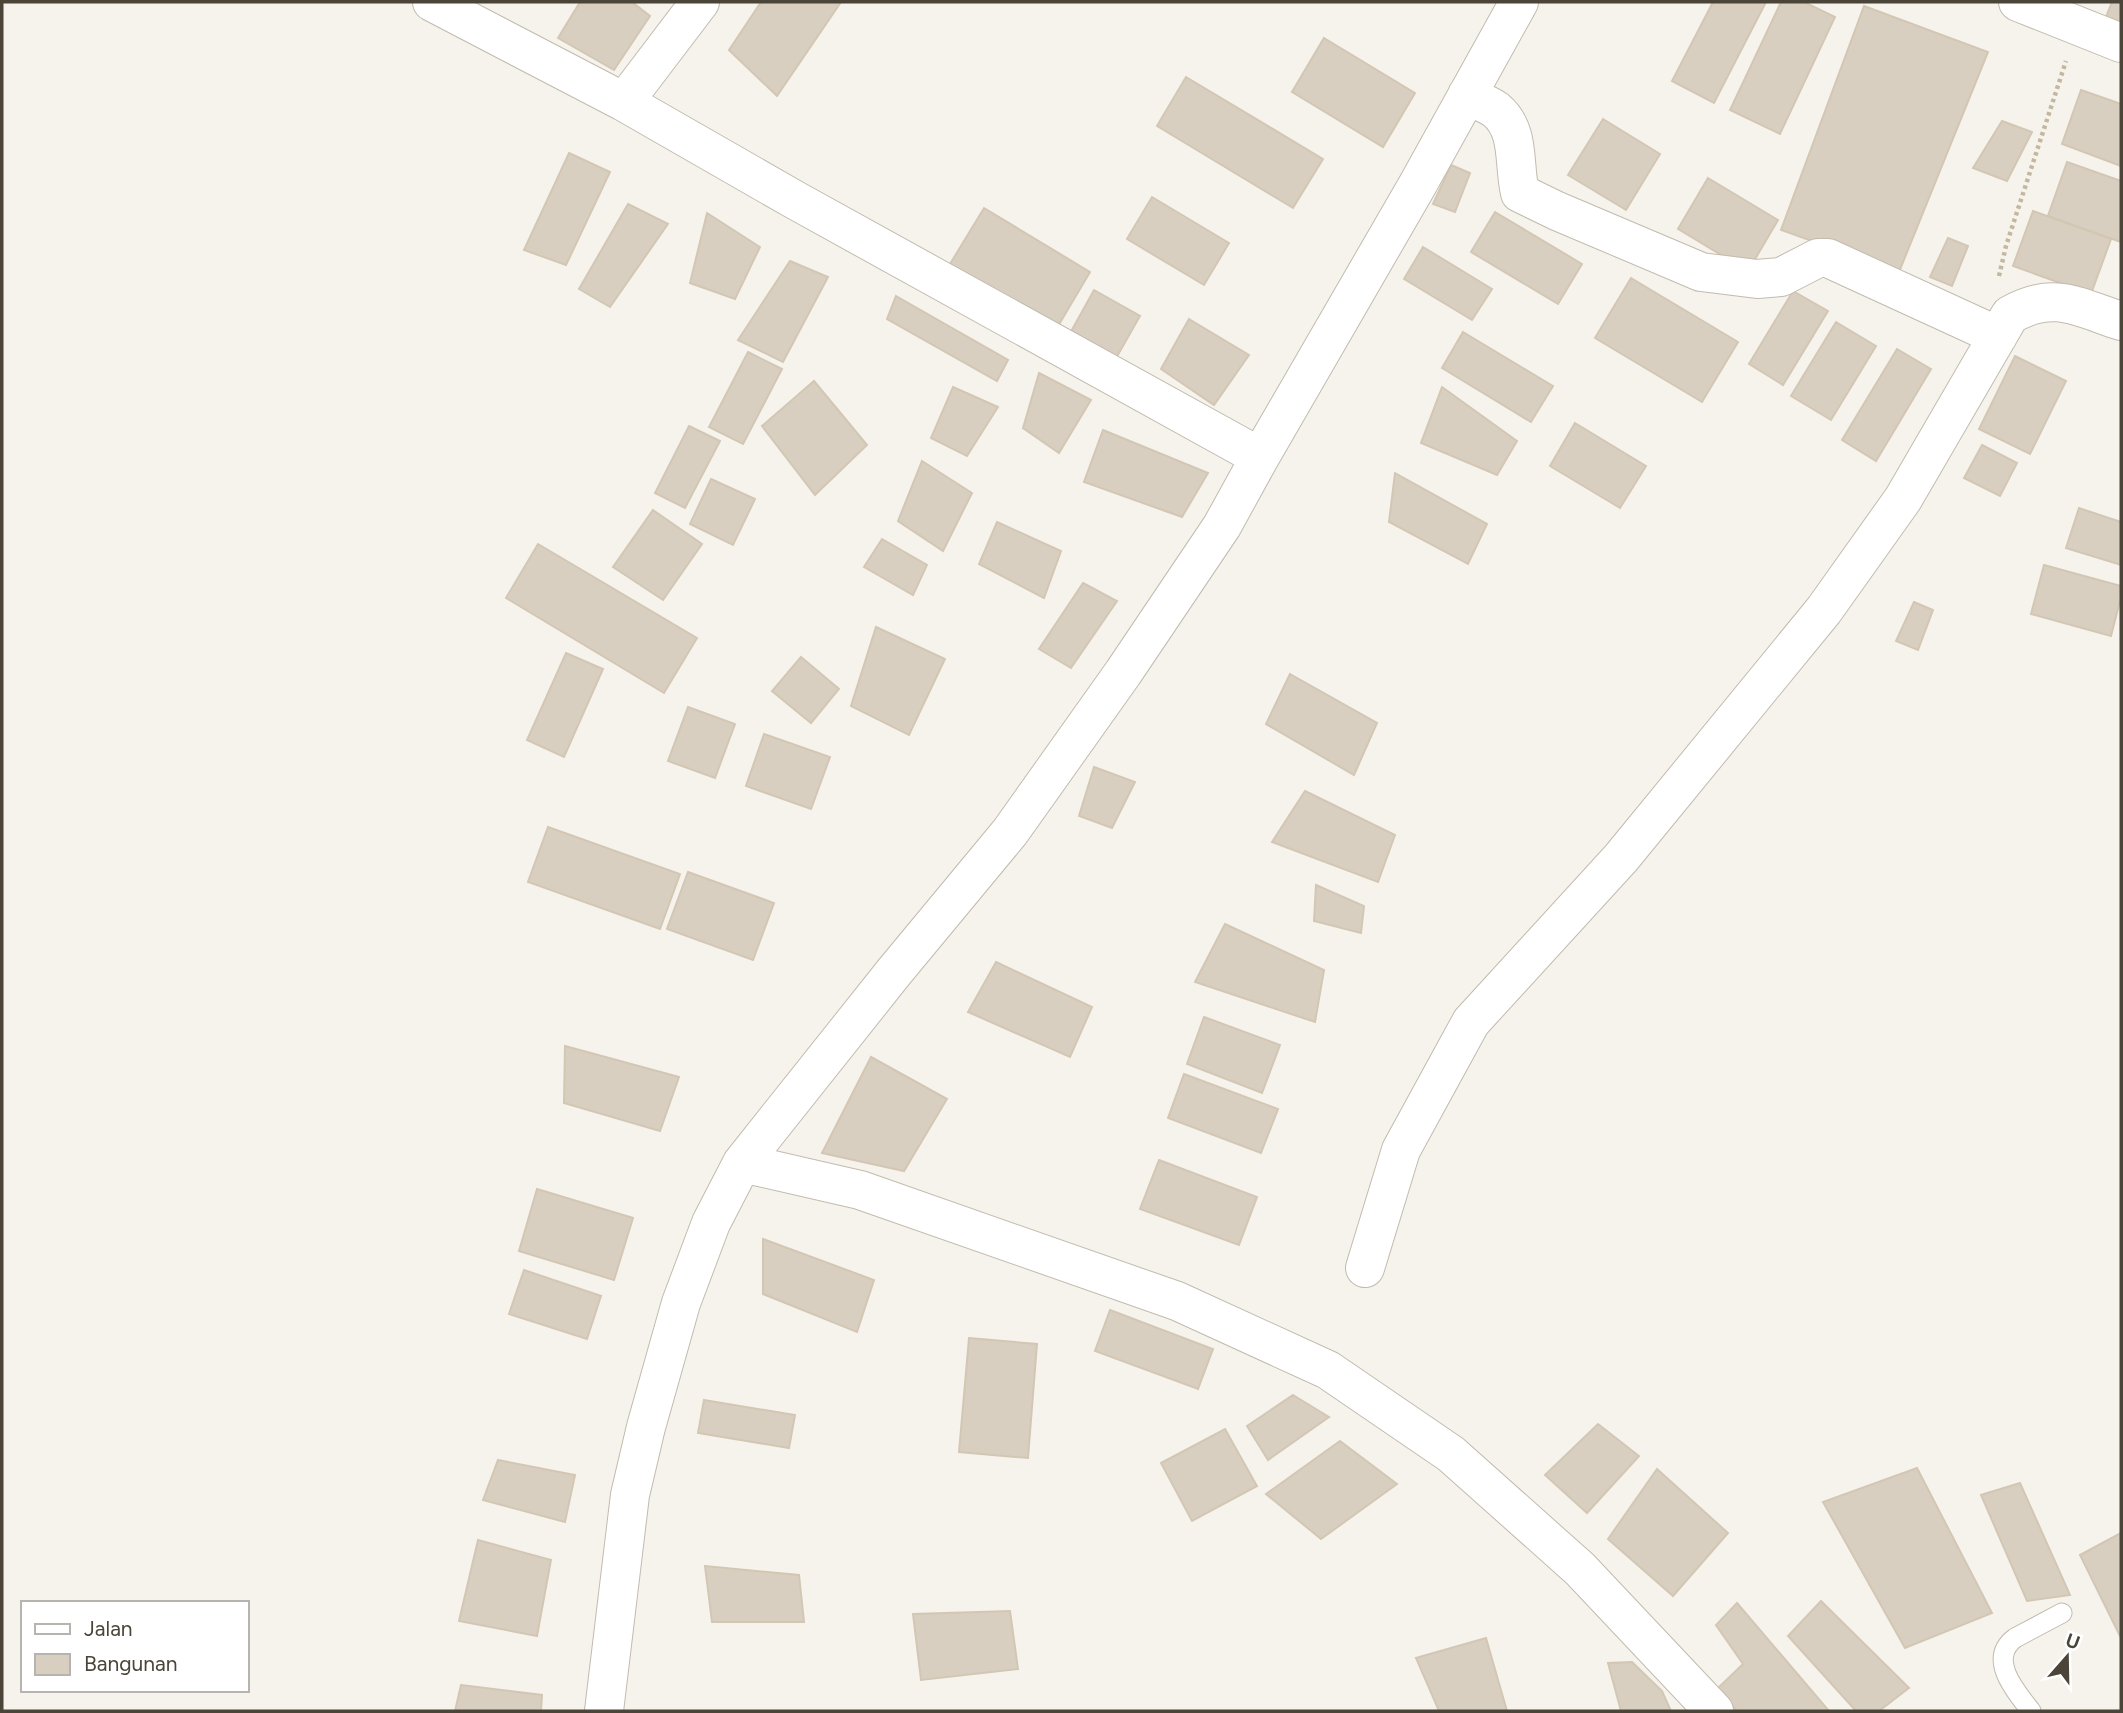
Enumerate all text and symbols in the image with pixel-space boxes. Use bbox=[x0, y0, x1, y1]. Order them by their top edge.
legend bbox=[21, 1601, 248, 1692]
text: Jalan bbox=[84, 1616, 133, 1641]
north arrow bbox=[2032, 1622, 2102, 1692]
text: U bbox=[2062, 1628, 2083, 1655]
text: Bangunan bbox=[84, 1651, 177, 1676]

